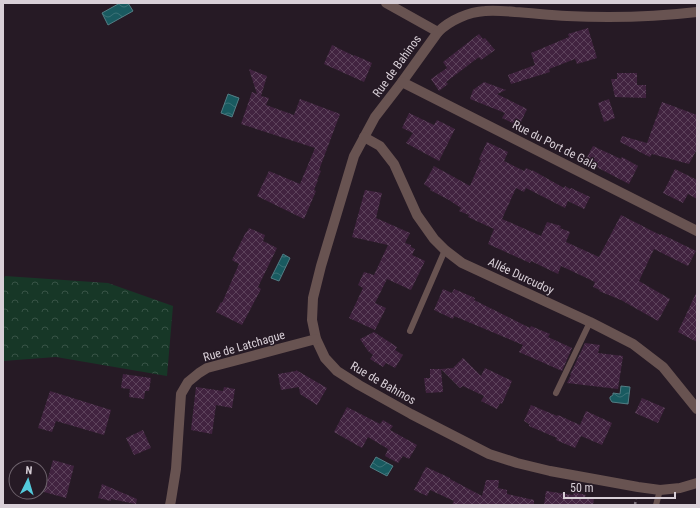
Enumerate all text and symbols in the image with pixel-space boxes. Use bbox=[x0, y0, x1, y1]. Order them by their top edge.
street label: Rue de Bahinos bbox=[370, 32, 424, 100]
street label: Rue du Port de Gala bbox=[510, 118, 600, 173]
street label: Allée Durcudoy bbox=[486, 255, 556, 297]
street label: Rue de Latchague bbox=[202, 328, 287, 364]
street label: Rue de Bahinos bbox=[348, 359, 418, 407]
north arrow bbox=[8, 460, 48, 500]
text: N bbox=[25, 464, 33, 477]
scale bar bbox=[564, 474, 675, 500]
text: 50 m bbox=[570, 481, 594, 495]

